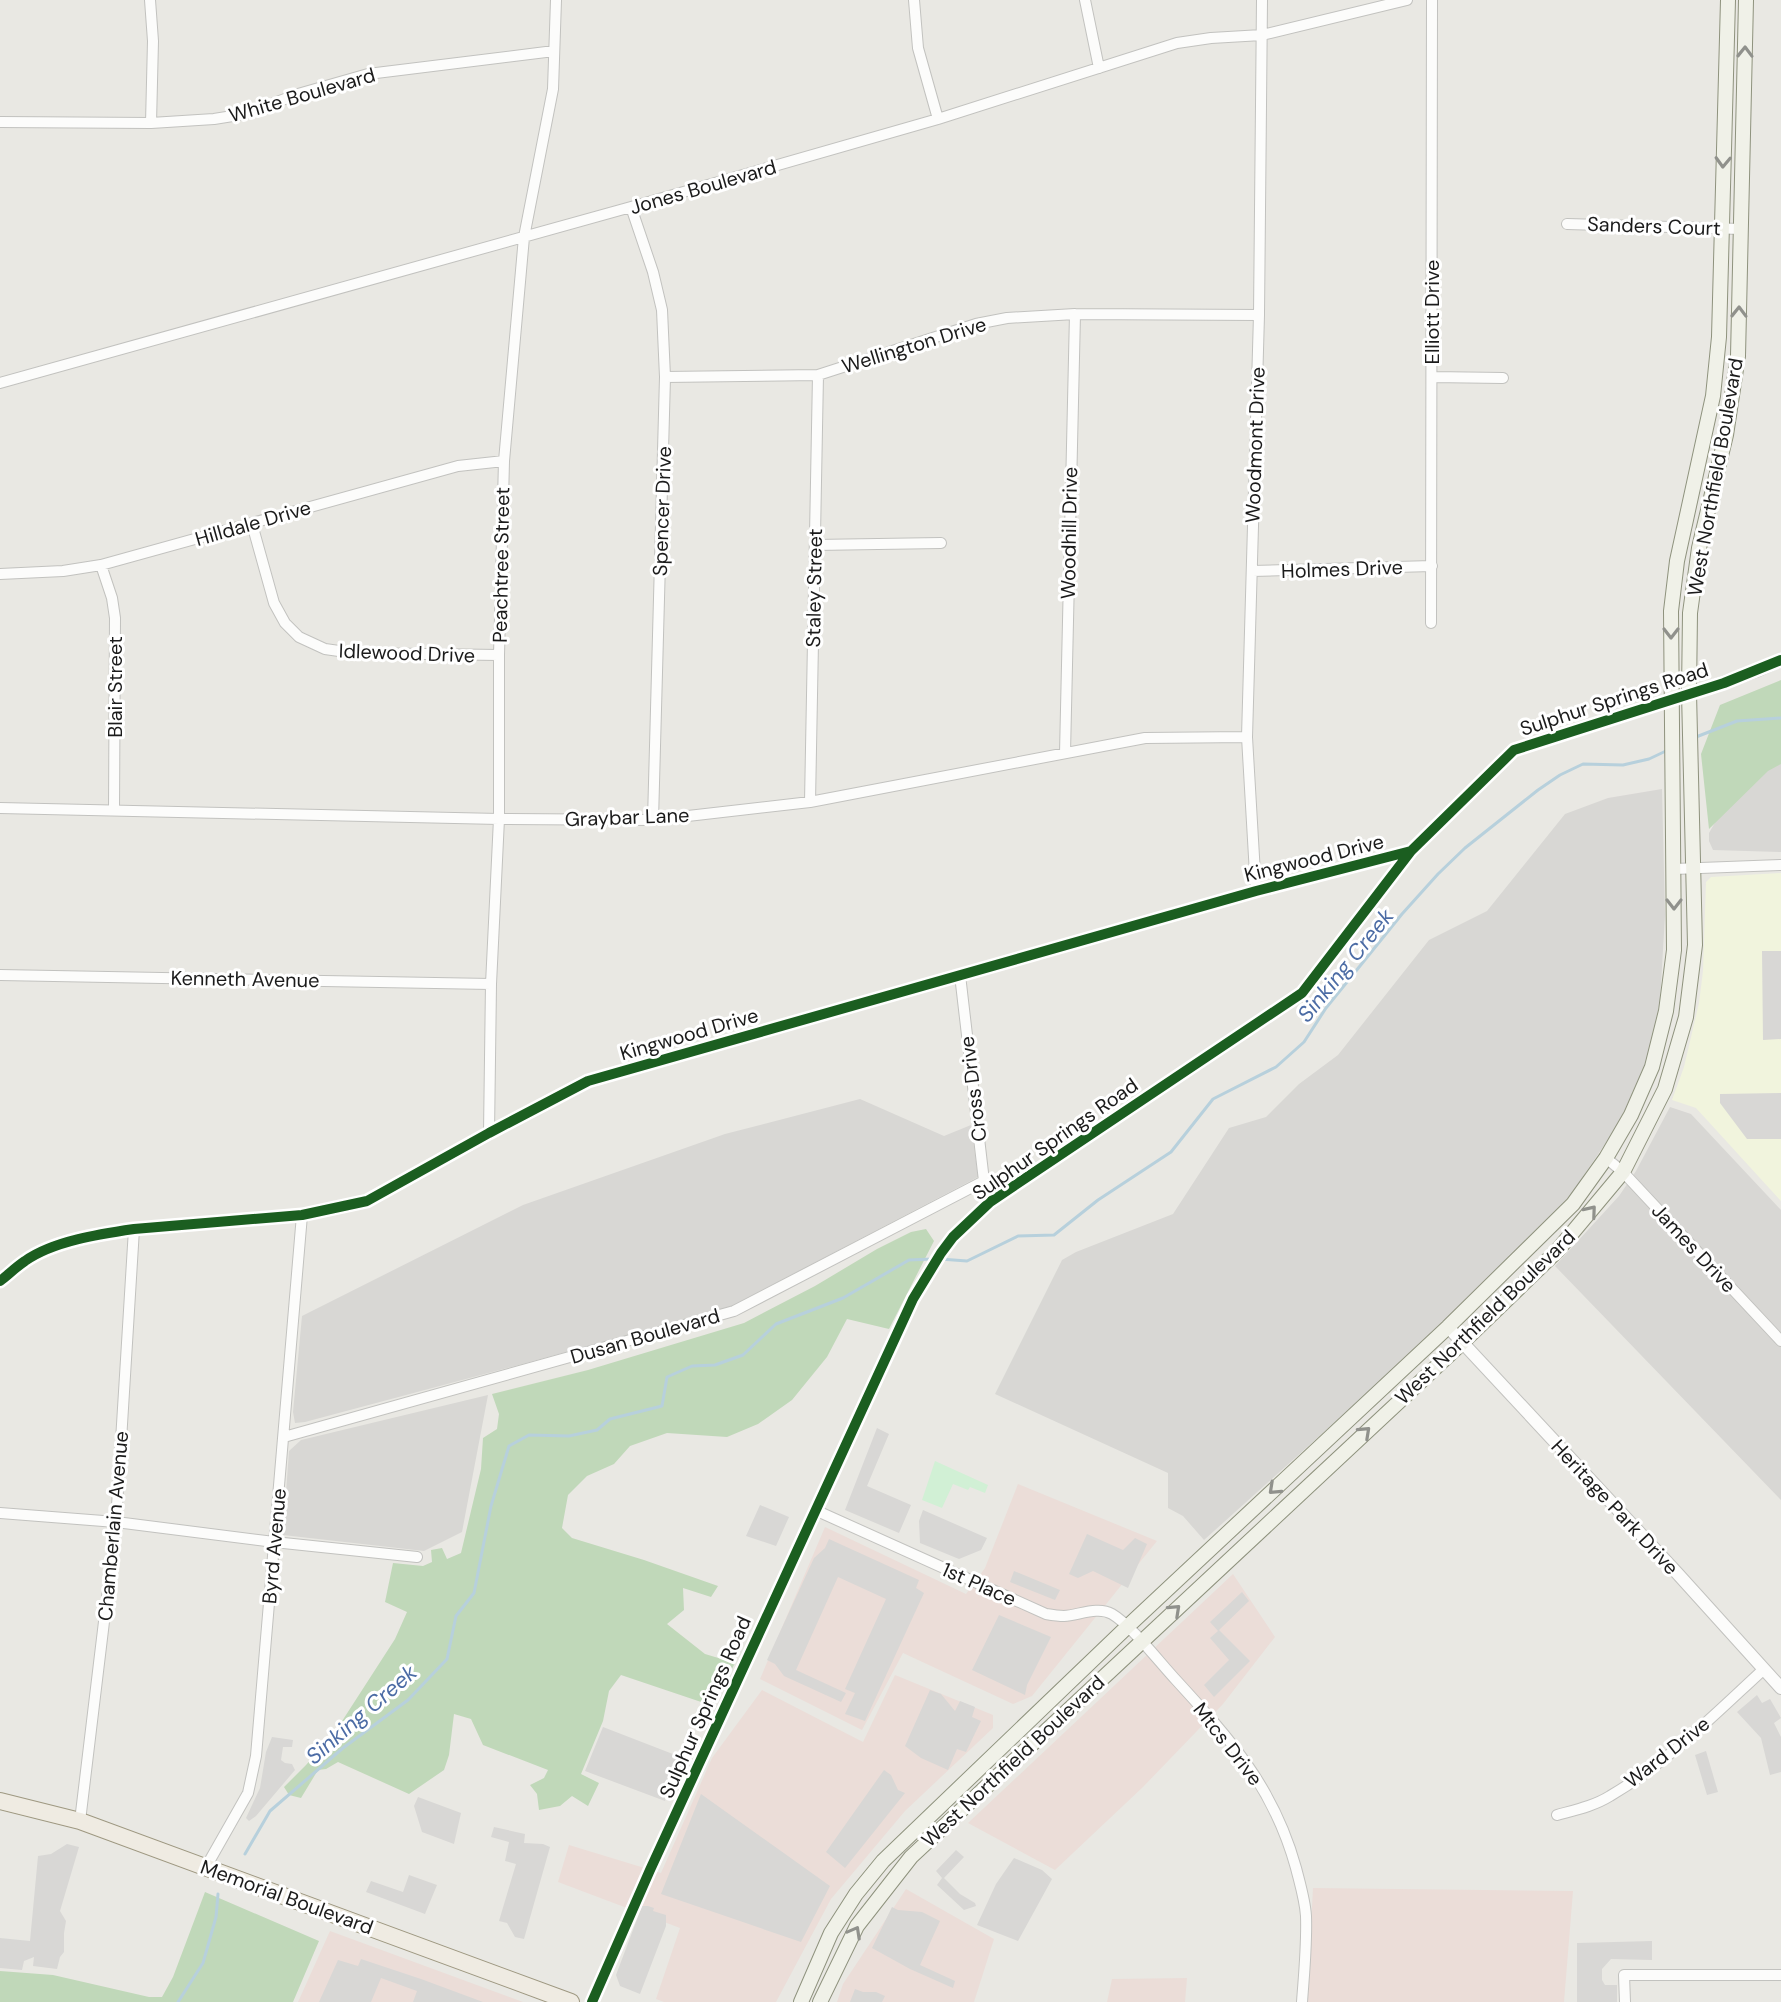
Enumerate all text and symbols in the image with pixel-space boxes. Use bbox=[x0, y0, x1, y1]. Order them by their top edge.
one-way arrow bbox=[1736, 45, 1754, 58]
street label: White Boulevard bbox=[226, 62, 378, 128]
street label: Jones Boulevard bbox=[627, 154, 779, 220]
one-way arrow bbox=[1715, 156, 1732, 169]
street label: Sanders Court bbox=[1587, 211, 1721, 241]
street label: Elliott Drive bbox=[1419, 260, 1445, 364]
one-way arrow bbox=[1731, 305, 1748, 318]
street label: Wellington Drive bbox=[839, 311, 989, 379]
street label: West Northfield Boulevard bbox=[1681, 356, 1749, 598]
street label: Woodmont Drive bbox=[1239, 366, 1271, 524]
street label: Spencer Drive bbox=[647, 446, 677, 576]
street label: Woodhill Drive bbox=[1055, 467, 1083, 599]
street label: Peachtree Street bbox=[487, 487, 515, 643]
street label: Hilldale Drive bbox=[192, 494, 314, 552]
street label: Staley Street bbox=[800, 528, 828, 648]
street label: Holmes Drive bbox=[1281, 554, 1403, 584]
one-way arrow bbox=[1662, 627, 1680, 640]
street label: Blair Street bbox=[102, 636, 128, 738]
street label: Idlewood Drive bbox=[338, 638, 476, 668]
street label: Sulphur Springs Road bbox=[1516, 656, 1712, 742]
street label: Graybar Lane bbox=[564, 802, 690, 832]
street label: Kingwood Drive bbox=[1242, 828, 1386, 888]
one-way arrow bbox=[1665, 898, 1683, 911]
water label: Sinking Creek bbox=[1291, 902, 1401, 1028]
street label: Kenneth Avenue bbox=[170, 965, 320, 993]
street label: Kingwood Drive bbox=[617, 1002, 761, 1066]
street label: Cross Drive bbox=[954, 1035, 992, 1143]
street label: Sulphur Springs Road bbox=[967, 1072, 1143, 1206]
street label: James Drive bbox=[1646, 1198, 1742, 1298]
one-way arrow bbox=[1581, 1206, 1596, 1221]
street label: West Northfield Boulevard bbox=[1389, 1224, 1581, 1410]
street label: Dusan Boulevard bbox=[567, 1302, 723, 1370]
one-way arrow bbox=[1356, 1428, 1371, 1442]
street label: Chamberlain Avenue bbox=[92, 1430, 134, 1622]
street label: Heritage Park Drive bbox=[1546, 1434, 1684, 1580]
one-way arrow bbox=[1269, 1479, 1283, 1494]
street label: Byrd Avenue bbox=[256, 1487, 292, 1605]
street label: 1st Place bbox=[938, 1556, 1020, 1612]
one-way arrow bbox=[1166, 1604, 1180, 1619]
street label: Sulphur Springs Road bbox=[653, 1612, 757, 1802]
water label: Sinking Creek bbox=[300, 1658, 424, 1771]
street label: West Northfield Boulevard bbox=[916, 1669, 1110, 1853]
street label: Mtcs Drive bbox=[1187, 1697, 1269, 1791]
street label: Ward Drive bbox=[1619, 1711, 1715, 1793]
street label: Memorial Boulevard bbox=[197, 1854, 377, 1940]
one-way arrow bbox=[845, 1926, 861, 1941]

